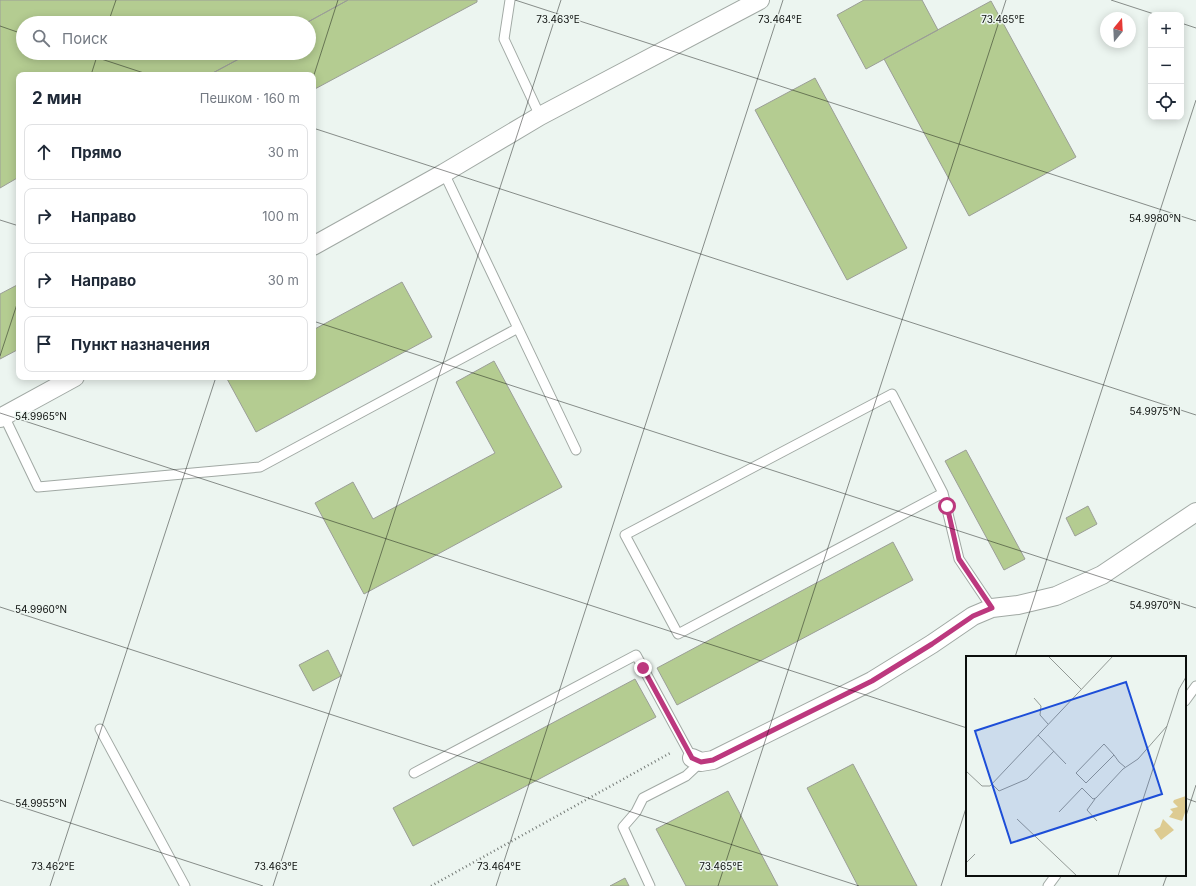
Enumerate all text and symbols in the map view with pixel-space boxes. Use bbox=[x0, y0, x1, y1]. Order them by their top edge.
north arrow bbox=[1100, 12, 1136, 48]
map controls bbox=[1148, 12, 1184, 120]
button: + bbox=[1148, 12, 1184, 48]
text: 73.463°E bbox=[536, 13, 580, 25]
text: 73.464°E bbox=[758, 13, 802, 25]
text: 73.465°E bbox=[981, 13, 1025, 25]
search box bbox=[16, 16, 316, 60]
icon: search bbox=[30, 27, 52, 49]
text: Поиск bbox=[62, 29, 108, 48]
button: − bbox=[1148, 48, 1184, 84]
button: locate bbox=[1148, 84, 1184, 120]
text: 2 мин bbox=[32, 88, 82, 108]
text: Пешком · 160 m bbox=[200, 90, 300, 106]
icon: ahead bbox=[33, 141, 55, 163]
text: Прямо bbox=[71, 143, 122, 162]
text: 30 m bbox=[268, 144, 299, 160]
icon: right bbox=[33, 205, 55, 227]
text: Направо bbox=[71, 207, 136, 226]
text: 100 m bbox=[262, 208, 299, 224]
text: 54.9980°N bbox=[1129, 212, 1181, 224]
icon: right bbox=[33, 269, 55, 291]
text: Направо bbox=[71, 271, 136, 290]
text: 30 m bbox=[268, 272, 299, 288]
icon: arrive bbox=[33, 333, 55, 355]
text: Пункт назначения bbox=[71, 335, 210, 354]
text: 54.9975°N bbox=[1130, 405, 1180, 417]
text: 54.9965°N bbox=[15, 410, 67, 422]
route start bbox=[938, 497, 956, 515]
text: 54.9970°N bbox=[1129, 599, 1181, 611]
text: 54.9960°N bbox=[15, 603, 67, 615]
inset map bbox=[966, 656, 1186, 876]
route end bbox=[634, 659, 652, 677]
text: 54.9955°N bbox=[15, 797, 67, 809]
text: 73.462°E bbox=[31, 860, 75, 872]
text: 73.463°E bbox=[254, 860, 298, 872]
text: 73.464°E bbox=[477, 860, 521, 872]
text: 73.465°E bbox=[699, 860, 743, 872]

